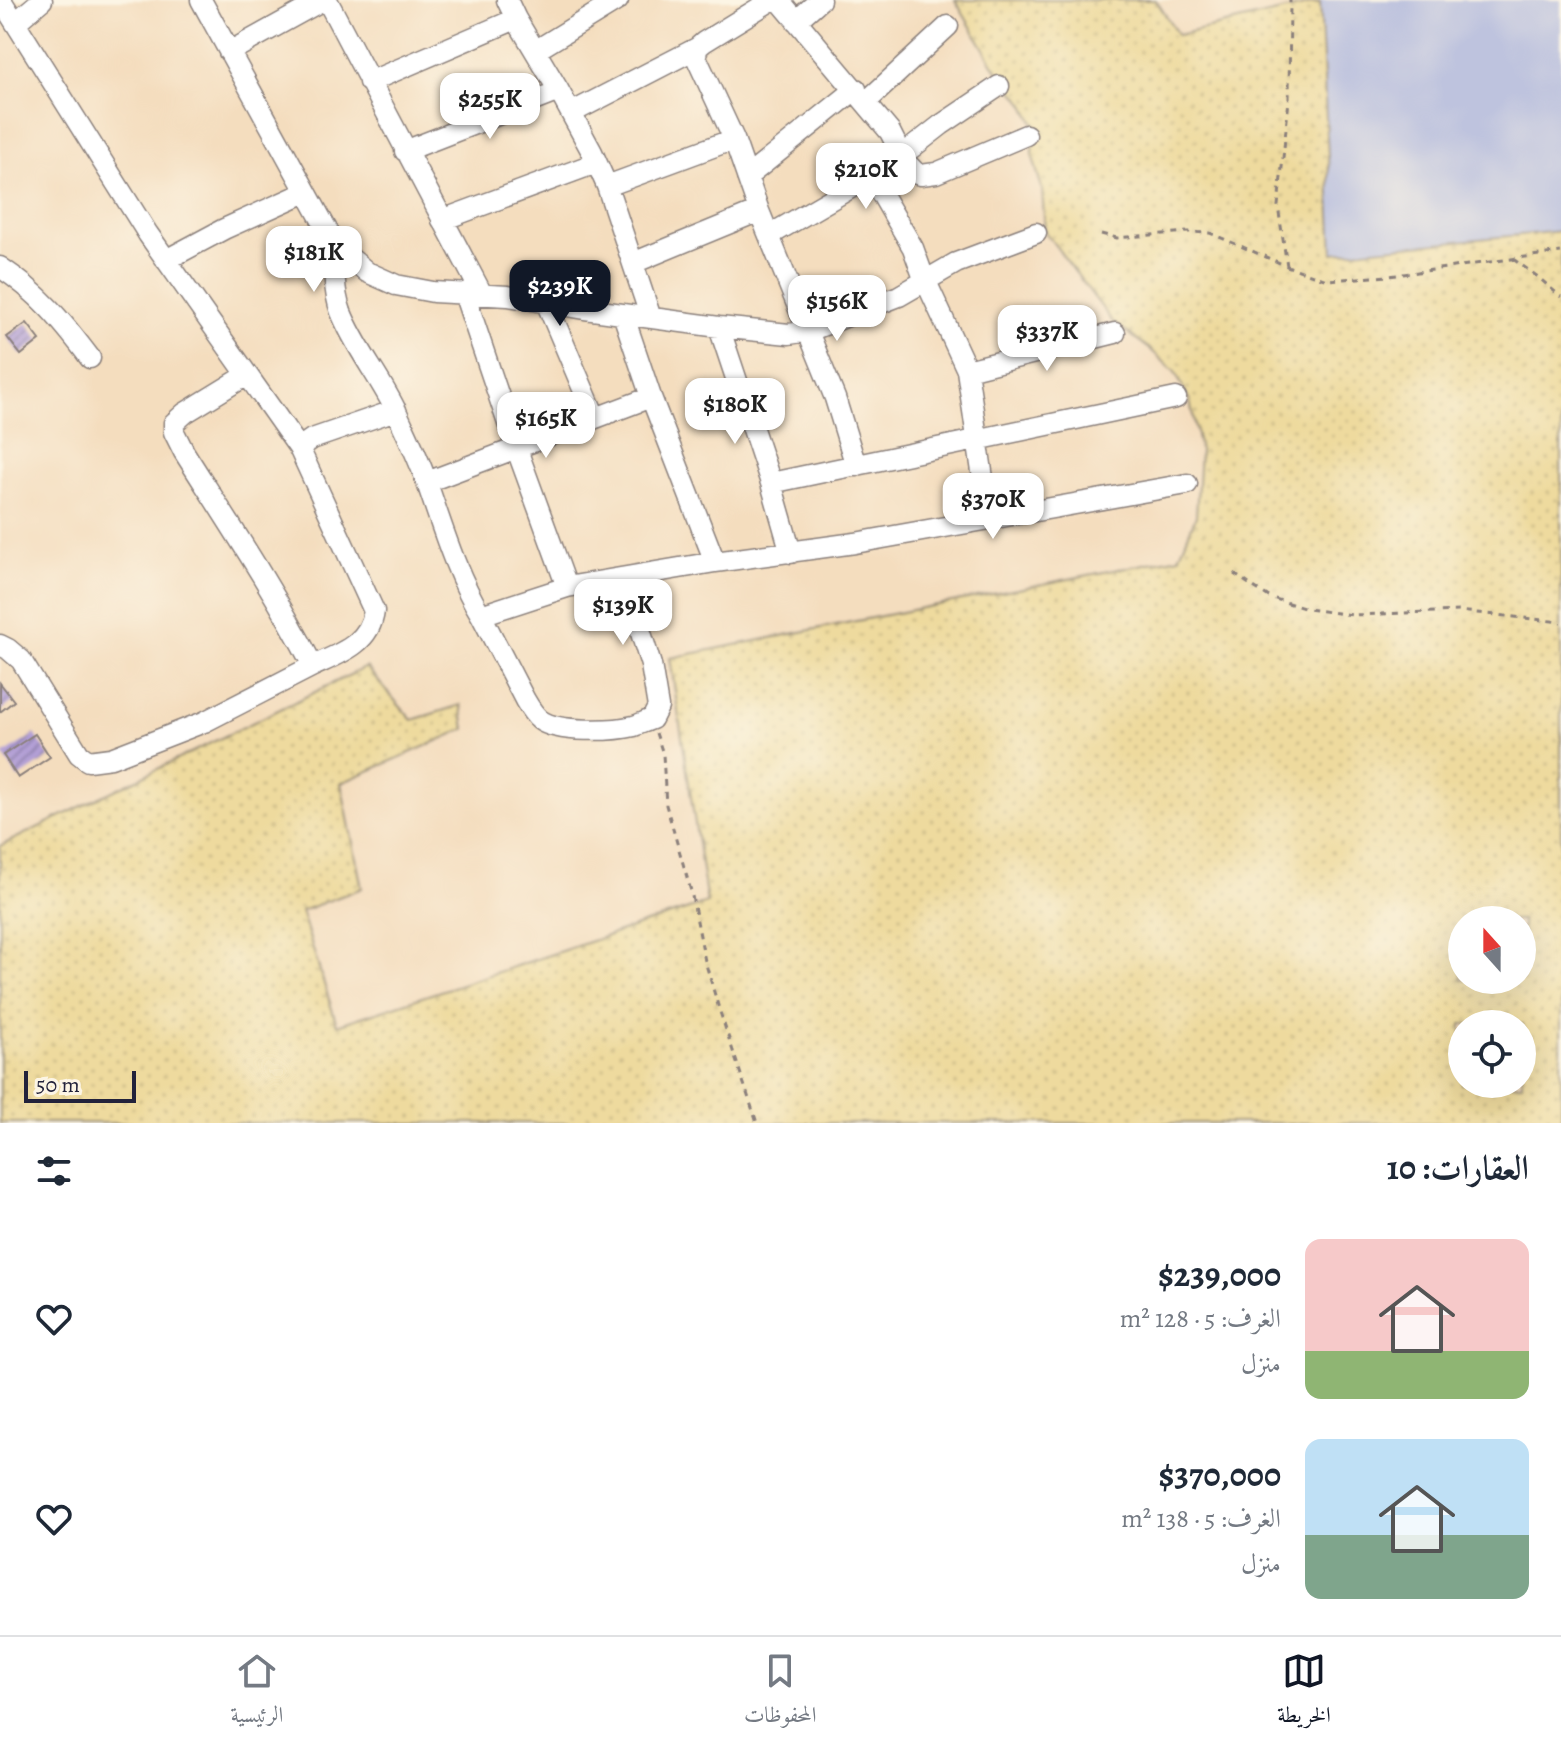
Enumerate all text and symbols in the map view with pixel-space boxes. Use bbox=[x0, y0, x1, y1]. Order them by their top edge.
pin: $255K bbox=[434, 73, 546, 141]
text: $255K bbox=[458, 81, 522, 116]
pin: $210K bbox=[810, 143, 922, 211]
text: $210K bbox=[834, 151, 898, 186]
pin: $181K bbox=[258, 226, 370, 294]
text: $181K bbox=[284, 234, 344, 269]
pin: $239K bbox=[504, 260, 616, 328]
text: $239K bbox=[528, 268, 592, 303]
pin: $156K bbox=[781, 275, 893, 343]
text: $156K bbox=[806, 283, 868, 318]
pin: $337K bbox=[991, 305, 1103, 373]
text: $337K bbox=[1016, 313, 1078, 348]
pin: $180K bbox=[679, 378, 791, 446]
text: $180K bbox=[703, 386, 767, 421]
pin: $165K bbox=[490, 392, 602, 460]
text: $165K bbox=[515, 400, 577, 435]
pin: $370K bbox=[937, 473, 1049, 541]
text: $370K bbox=[961, 481, 1025, 516]
pin: $139K bbox=[567, 579, 679, 647]
text: $139K bbox=[592, 587, 654, 622]
north arrow bbox=[1448, 906, 1536, 994]
map controls bbox=[1448, 906, 1536, 1098]
button: locate bbox=[1448, 1010, 1536, 1098]
scale bar bbox=[24, 1067, 136, 1103]
text: 50 m bbox=[36, 1070, 80, 1100]
text: العقارات: 10 bbox=[1387, 1144, 1529, 1191]
icon: filters bbox=[32, 1149, 76, 1193]
text: $239,000 bbox=[1158, 1251, 1281, 1298]
icon: home bbox=[1369, 1271, 1465, 1367]
icon: heart bbox=[32, 1297, 76, 1341]
text: الغرف: 5 · 128 m² bbox=[1120, 1301, 1281, 1336]
text: منزل bbox=[1241, 1346, 1281, 1381]
text: $370,000 bbox=[1158, 1451, 1281, 1498]
icon: home bbox=[1369, 1471, 1465, 1567]
icon: heart bbox=[32, 1497, 76, 1541]
text: الغرف: 5 · 138 m² bbox=[1121, 1501, 1281, 1536]
text: منزل bbox=[1241, 1546, 1281, 1581]
tab: الرئيسية bbox=[230, 1649, 283, 1736]
tab: المحفوظات bbox=[744, 1649, 816, 1736]
tab: الخريطة bbox=[1277, 1649, 1331, 1736]

